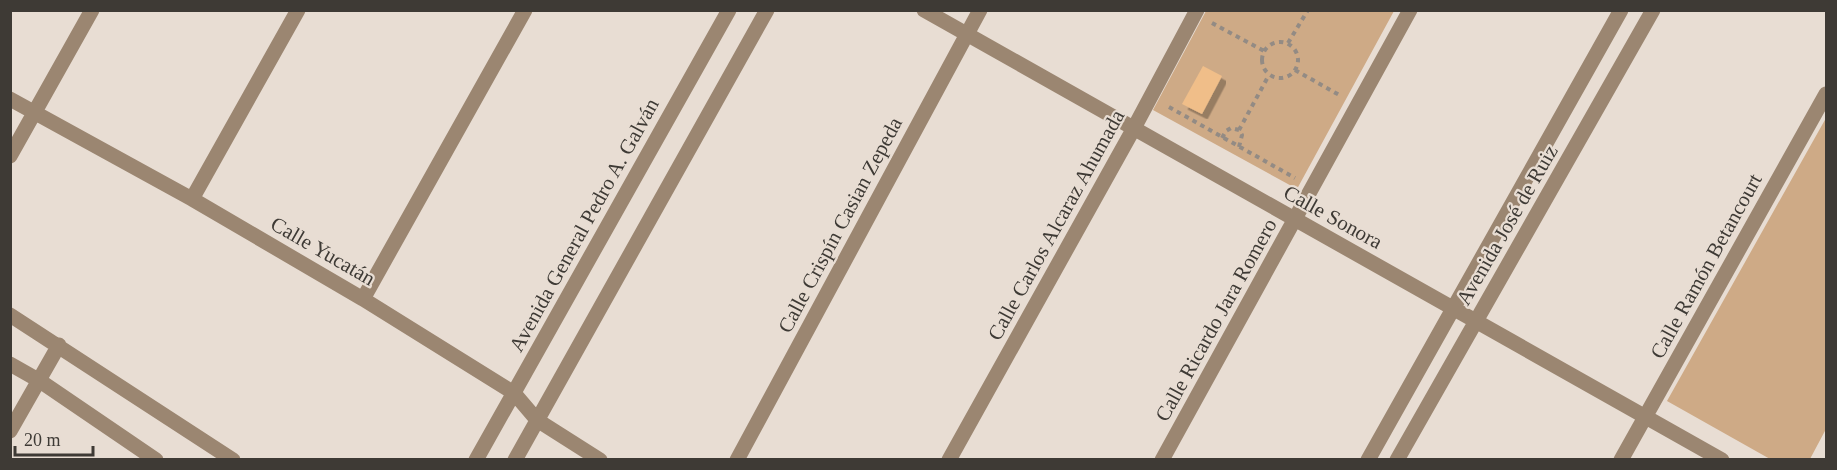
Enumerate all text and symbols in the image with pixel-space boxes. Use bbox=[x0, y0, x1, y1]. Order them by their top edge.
street label: Avenida General Pedro A. Galván bbox=[504, 94, 664, 356]
street label: Calle Carlos Alcaraz Ahumada bbox=[983, 105, 1130, 344]
street label: Calle Crispín Casian Zepeda bbox=[773, 112, 907, 337]
street label: Avenida José de Ruiz bbox=[1451, 141, 1563, 309]
street label: Calle Ramón Betancourt bbox=[1645, 169, 1767, 363]
street label: Calle Sonora bbox=[1279, 180, 1387, 254]
street label: Calle Yucatán bbox=[267, 211, 380, 291]
street label: Calle Ricardo Jara Romero bbox=[1150, 214, 1282, 426]
scale bar bbox=[15, 419, 93, 457]
text: 20 m bbox=[24, 430, 61, 450]

